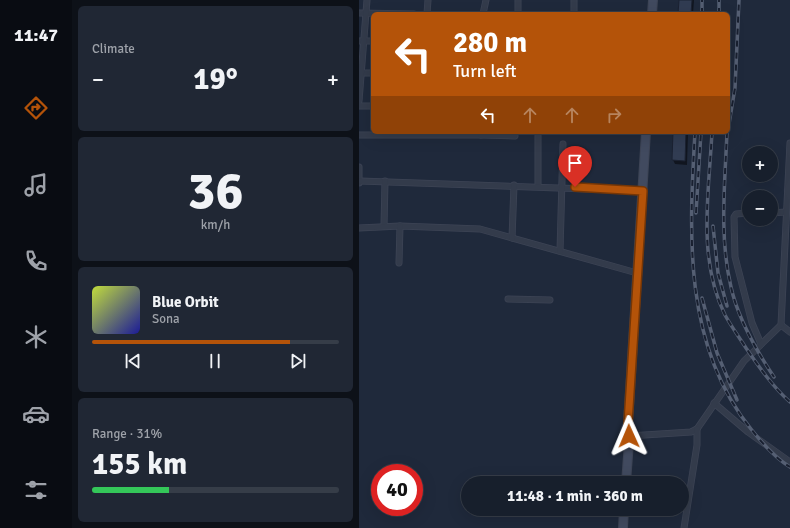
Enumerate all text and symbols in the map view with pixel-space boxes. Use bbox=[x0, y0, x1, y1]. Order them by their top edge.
text: 11:47 bbox=[14, 24, 58, 46]
text: 280 m bbox=[453, 26, 527, 60]
icon: left bbox=[387, 28, 439, 80]
text: Climate bbox=[92, 41, 135, 57]
text: Turn left bbox=[453, 60, 516, 82]
text: 19° bbox=[193, 61, 238, 98]
text: − bbox=[92, 66, 104, 93]
text: + bbox=[327, 66, 339, 93]
icon: directions bbox=[22, 94, 50, 122]
icon: left bbox=[477, 104, 499, 126]
icon: ahead bbox=[519, 104, 541, 126]
icon: ahead bbox=[561, 104, 583, 126]
icon: right bbox=[603, 104, 625, 126]
pin bbox=[558, 146, 592, 187]
map controls bbox=[742, 146, 778, 226]
button: + bbox=[742, 146, 778, 182]
icon: arrive bbox=[564, 152, 586, 174]
text: 36 bbox=[187, 159, 244, 223]
icon: music bbox=[22, 171, 50, 199]
button: − bbox=[742, 190, 778, 226]
text: km/h bbox=[201, 217, 230, 233]
icon: phone bbox=[22, 247, 50, 275]
text: Blue Orbit bbox=[152, 293, 219, 311]
text: Sona bbox=[152, 311, 180, 327]
icon: climate bbox=[22, 323, 50, 351]
icon: previous bbox=[122, 350, 144, 372]
icon: pause bbox=[204, 350, 226, 372]
icon: next bbox=[287, 350, 309, 372]
icon: car bbox=[22, 400, 50, 428]
position arrow bbox=[608, 415, 650, 457]
text: Range · 31% bbox=[92, 426, 162, 442]
text: 155 km bbox=[92, 446, 187, 483]
speed limit sign: 40 bbox=[371, 464, 423, 516]
icon: filters bbox=[22, 476, 50, 504]
text: 11:48 · 1 min · 360 m bbox=[507, 487, 643, 505]

